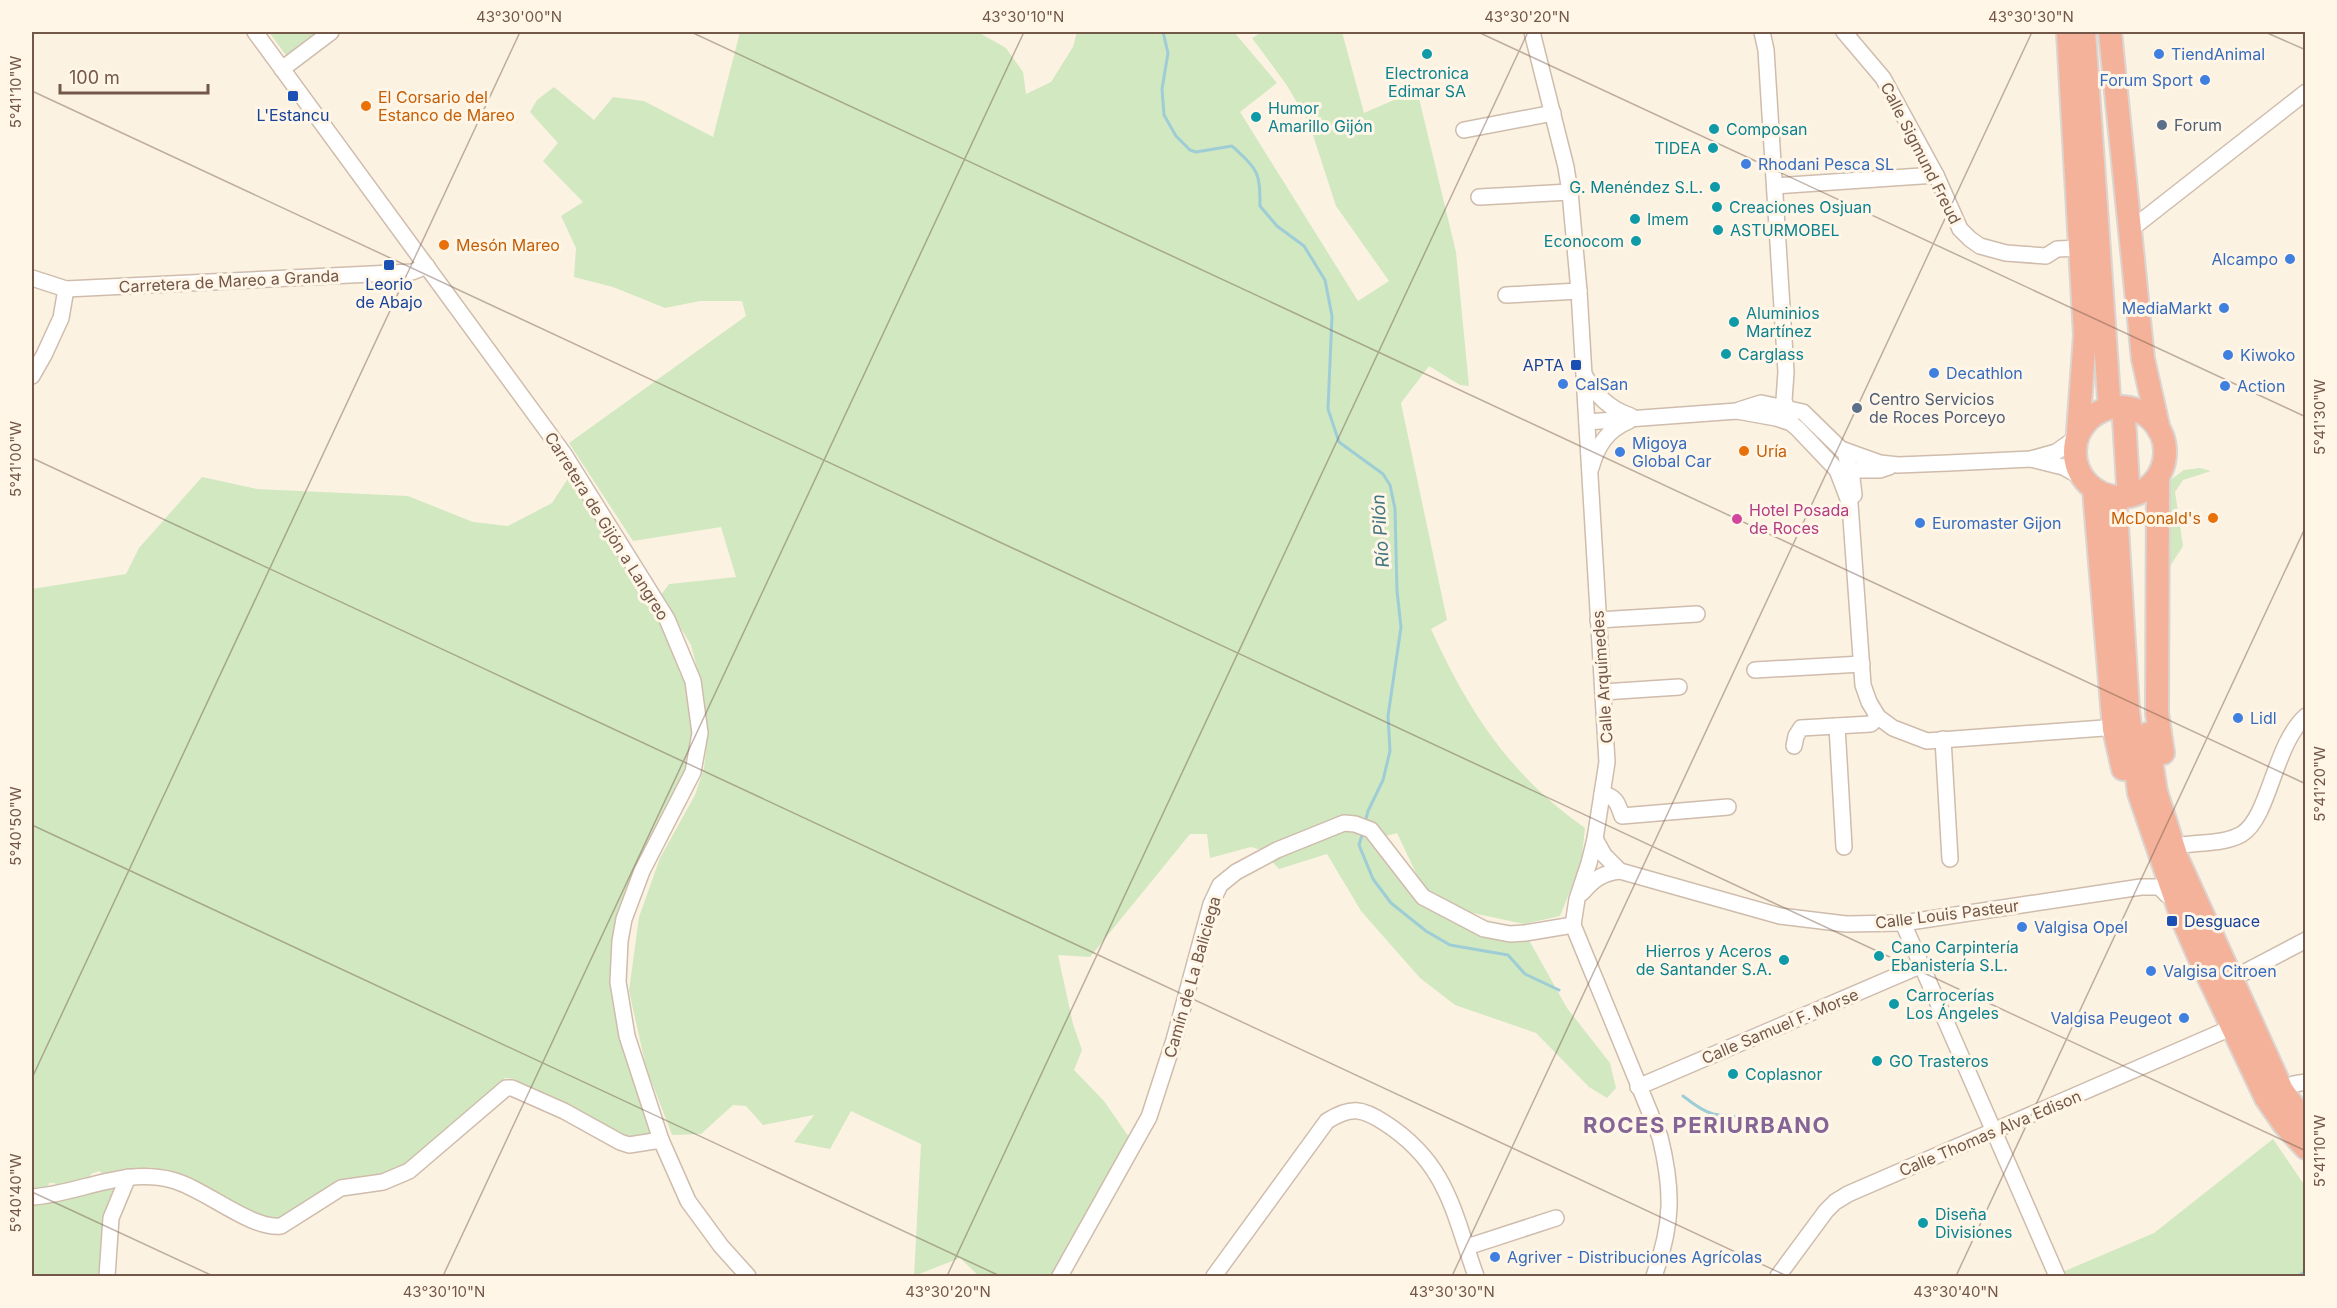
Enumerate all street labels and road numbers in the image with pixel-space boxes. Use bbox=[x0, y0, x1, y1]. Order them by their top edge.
street label: Calle Sigmund Freud bbox=[1877, 79, 1965, 227]
street label: Carretera de Mareo a Granda bbox=[118, 265, 340, 297]
street label: Carretera de Gijón a Langreo bbox=[541, 428, 673, 624]
street label: Calle Arquímedes bbox=[1587, 610, 1617, 744]
street label: Camín de La Baliciega bbox=[1159, 894, 1225, 1060]
street label: Calle Louis Pasteur bbox=[1874, 895, 2020, 933]
street label: Calle Samuel F. Morse bbox=[1699, 984, 1861, 1068]
street label: Calle Thomas Alva Edison bbox=[1896, 1086, 2084, 1180]

